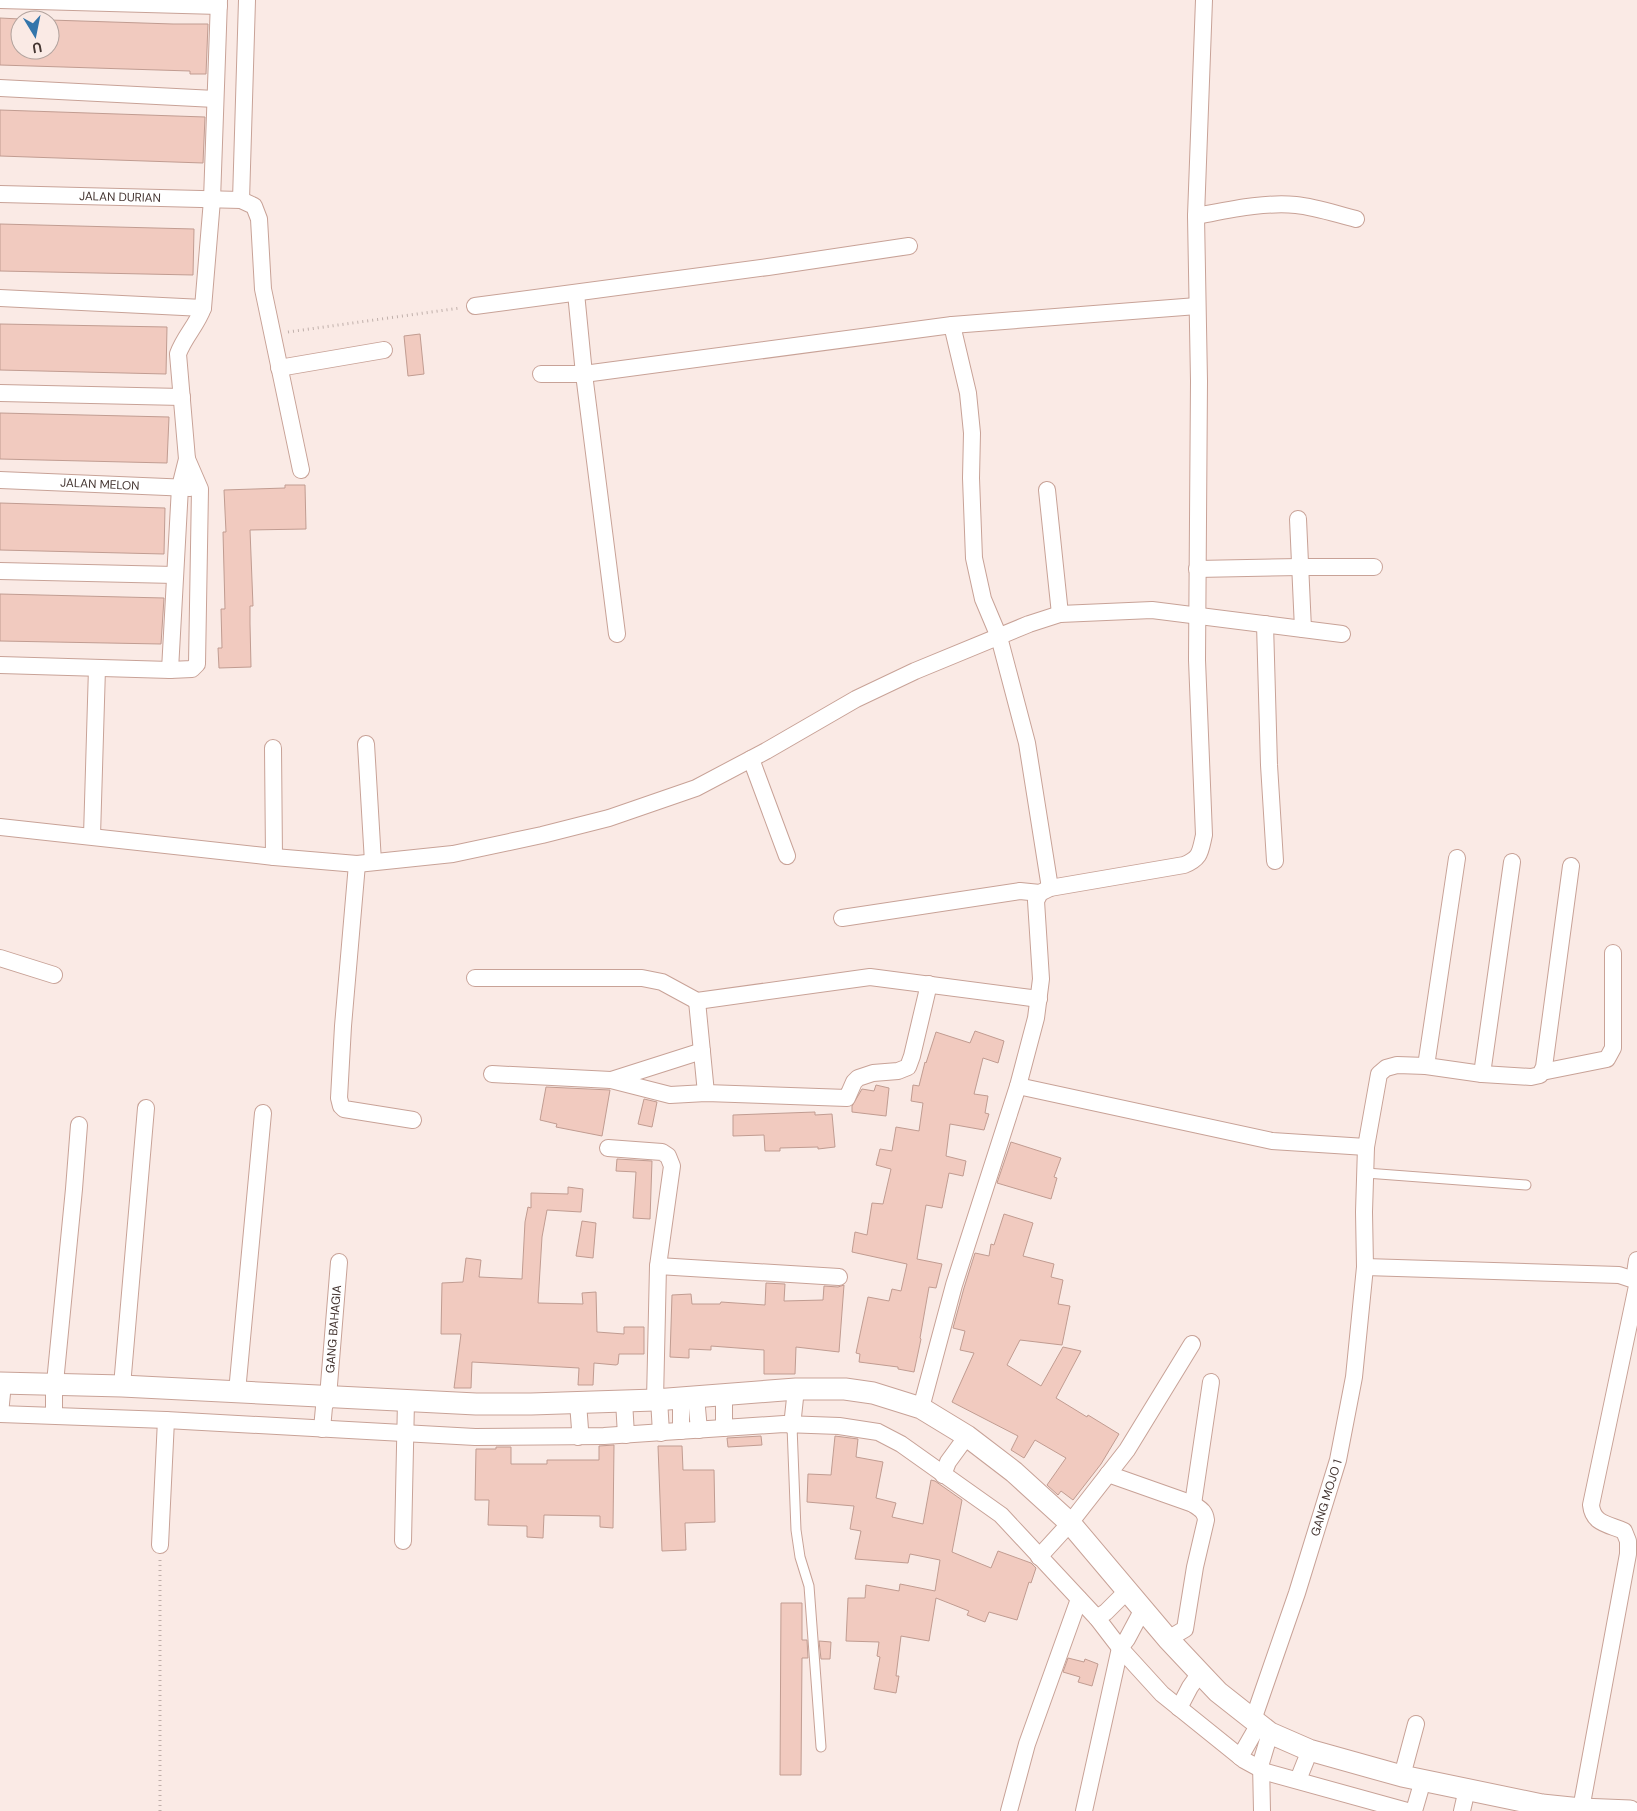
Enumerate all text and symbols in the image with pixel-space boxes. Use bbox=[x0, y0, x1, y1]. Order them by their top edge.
north arrow bbox=[10, 10, 60, 60]
text: U bbox=[31, 38, 44, 57]
street label: JALAN DURIAN bbox=[79, 188, 161, 206]
street label: JALAN MELON bbox=[60, 475, 140, 494]
street label: GANG BAHAGIA bbox=[322, 1284, 345, 1374]
street label: GANG MOJO 1 bbox=[1307, 1458, 1346, 1538]

